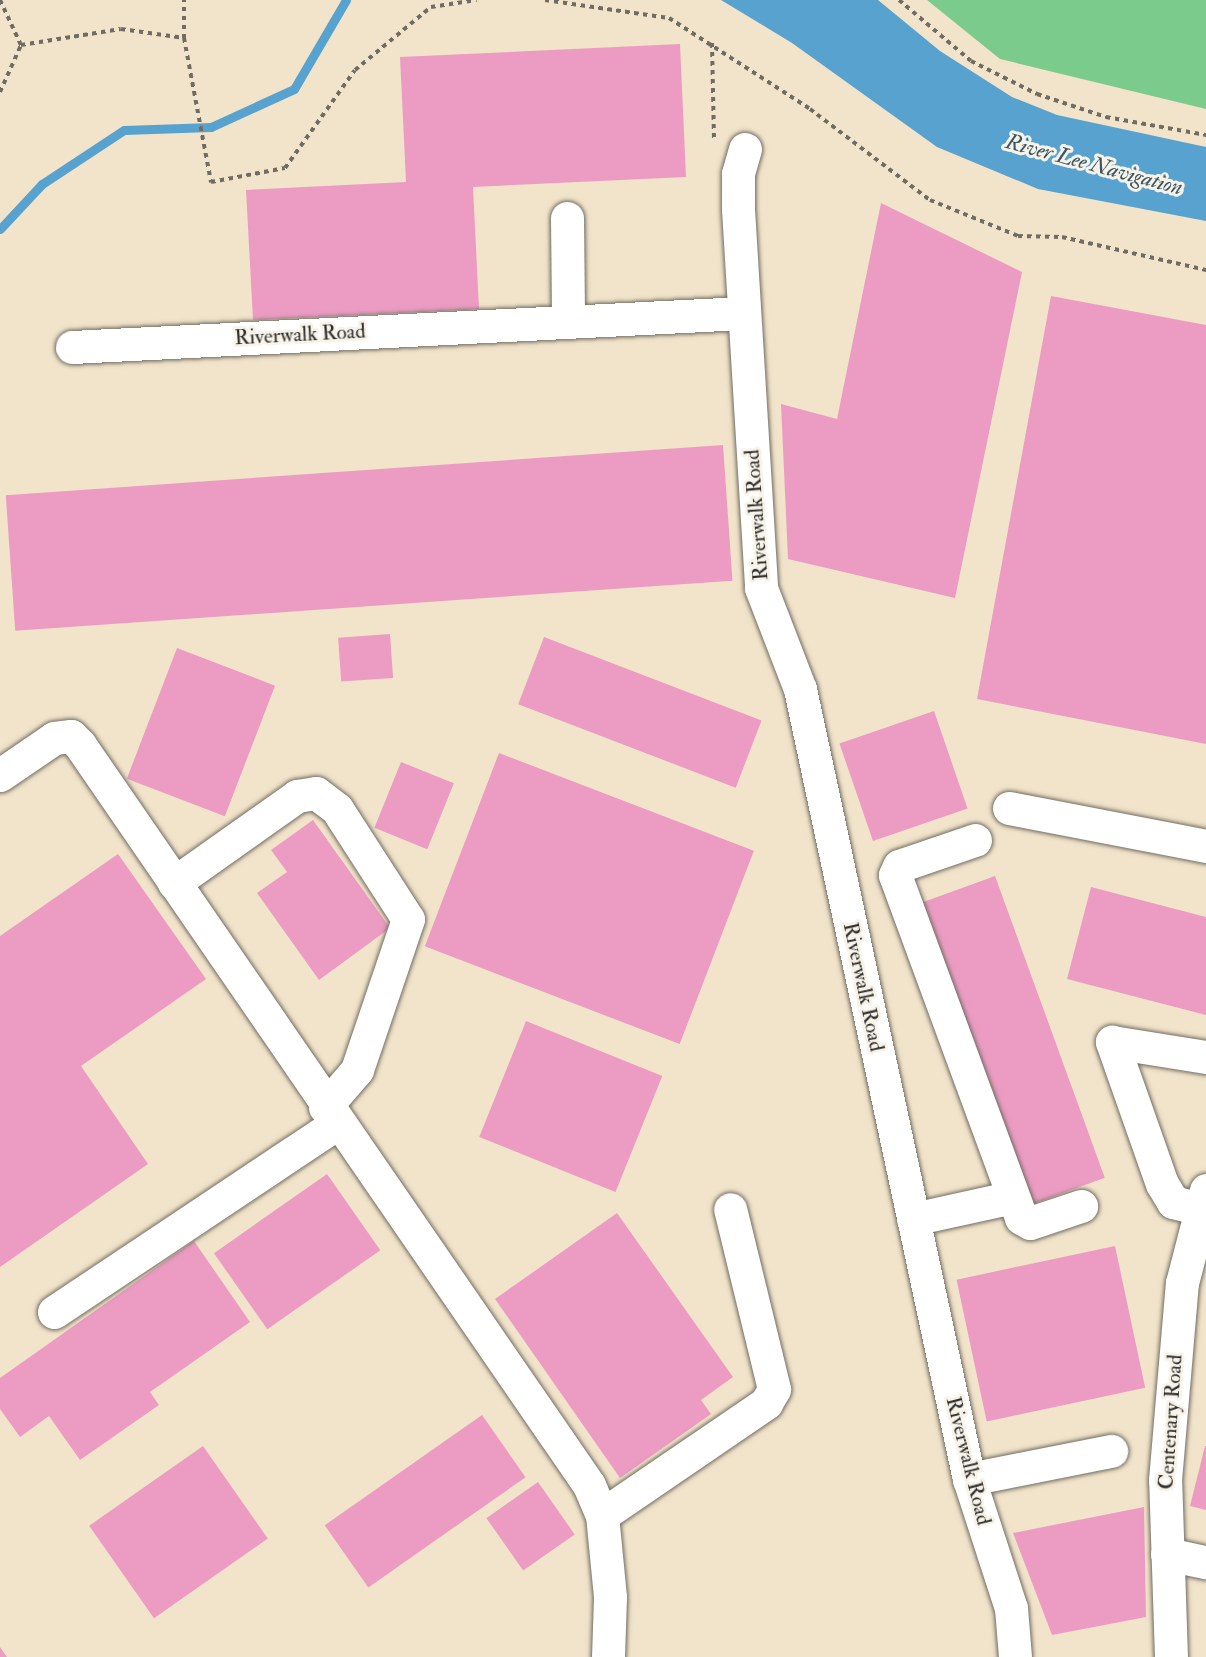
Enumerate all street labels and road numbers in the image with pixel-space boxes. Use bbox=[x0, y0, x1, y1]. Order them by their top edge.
street label: Riverwalk Road bbox=[234, 319, 366, 351]
street label: Riverwalk Road bbox=[740, 449, 774, 581]
street label: Riverwalk Road bbox=[837, 920, 889, 1054]
street label: Centenary Road bbox=[1154, 1354, 1188, 1490]
street label: Riverwalk Road bbox=[940, 1394, 996, 1528]

